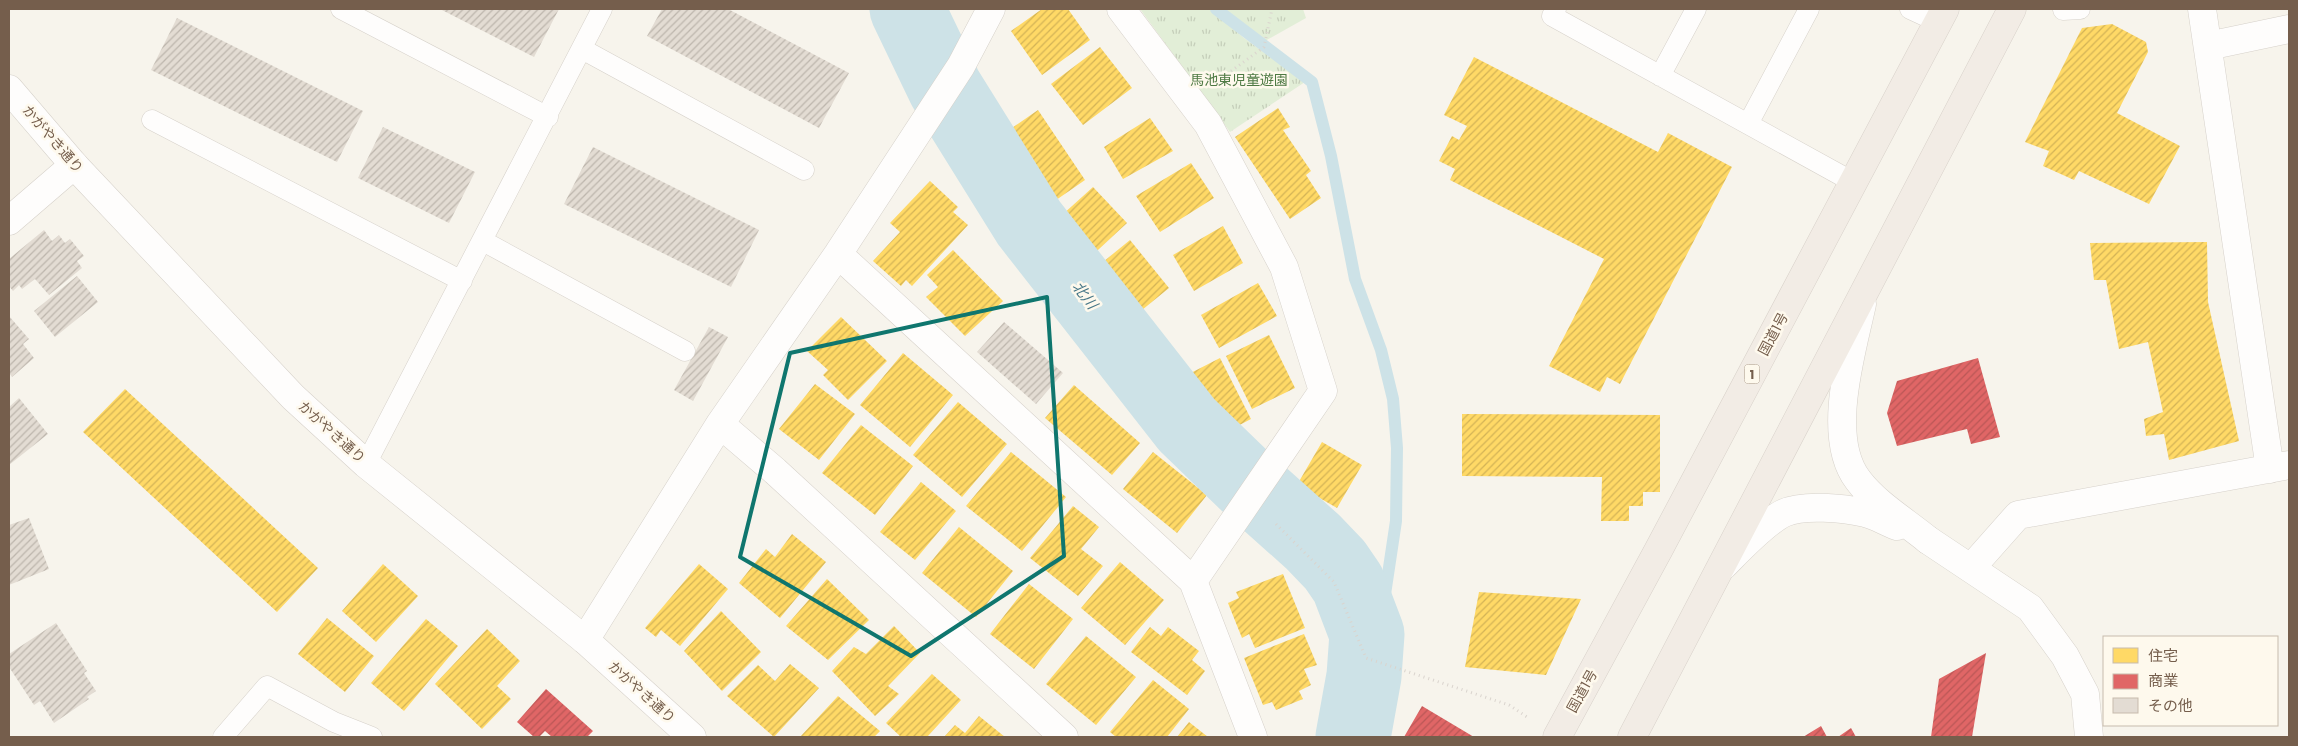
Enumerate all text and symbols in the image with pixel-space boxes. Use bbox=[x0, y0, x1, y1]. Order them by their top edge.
park label: 馬池東児童遊園 bbox=[1190, 70, 1288, 90]
street label: かがやき通り bbox=[18, 101, 88, 177]
water label: 北川 bbox=[1067, 277, 1104, 315]
street label: 国道1号 bbox=[1753, 309, 1793, 359]
road number: 1 bbox=[1744, 364, 1760, 384]
street label: かがやき通り bbox=[294, 396, 370, 468]
legend bbox=[2103, 636, 2278, 726]
text: 住宅 bbox=[2148, 645, 2178, 666]
street label: かがやき通り bbox=[604, 656, 680, 728]
street label: 国道1号 bbox=[1562, 666, 1602, 716]
text: 商業 bbox=[2148, 670, 2178, 691]
text: その他 bbox=[2148, 695, 2193, 716]

